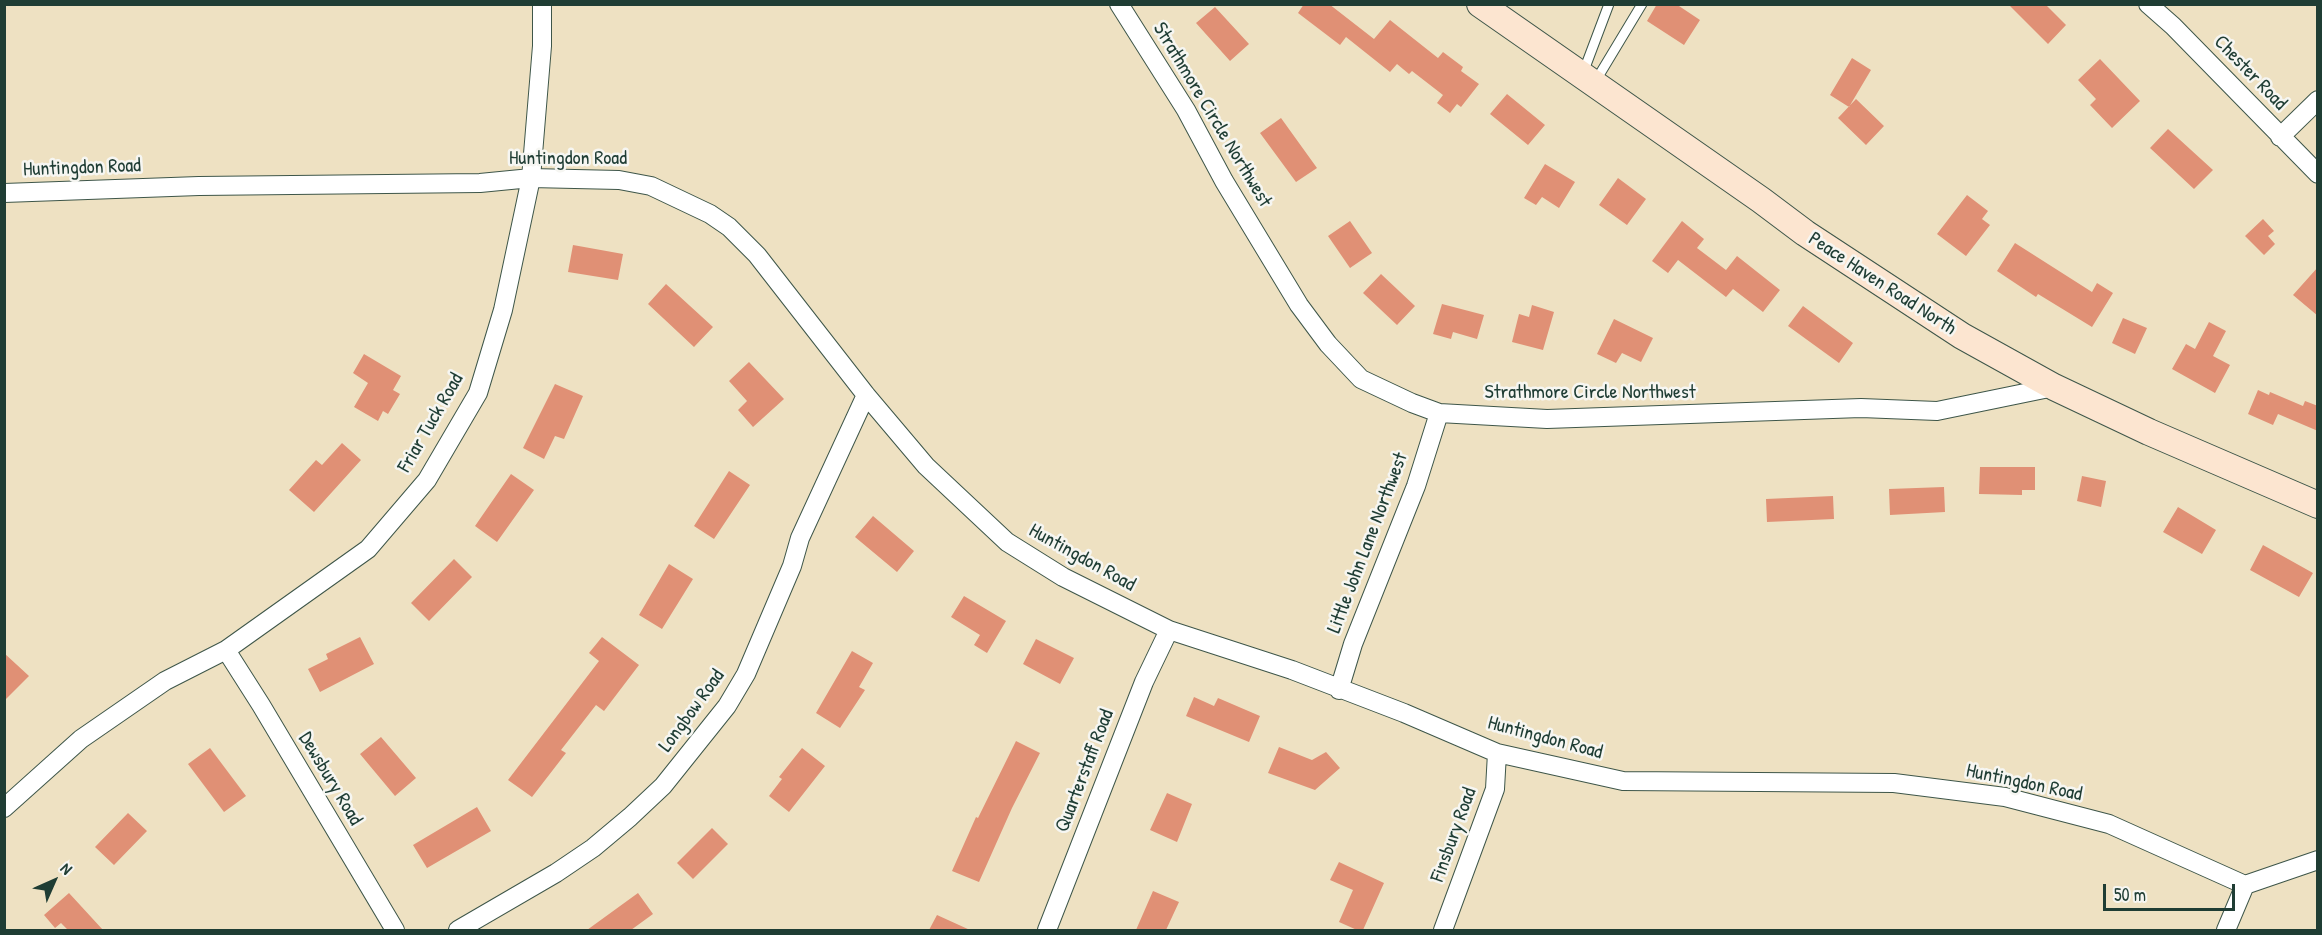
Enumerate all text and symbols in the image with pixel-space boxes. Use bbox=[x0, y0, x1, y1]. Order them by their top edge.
street label: Strathmore Circle Northwest bbox=[1147, 18, 1277, 212]
street label: Chester Road bbox=[2208, 31, 2292, 115]
street label: Huntingdon Road bbox=[509, 147, 627, 171]
street label: Huntingdon Road bbox=[23, 154, 141, 182]
street label: Peace Haven Road North bbox=[1804, 227, 1960, 341]
street label: Friar Tuck Road bbox=[393, 369, 469, 477]
street label: Strathmore Circle Northwest bbox=[1484, 381, 1696, 405]
street label: Little John Lane Northwest bbox=[1322, 449, 1414, 637]
street label: Huntingdon Road bbox=[1025, 519, 1139, 597]
street label: Longbow Road bbox=[654, 665, 730, 757]
street label: Quarterstaff Road bbox=[1051, 706, 1119, 836]
street label: Huntingdon Road bbox=[1485, 711, 1605, 765]
street label: Dewsbury Road bbox=[293, 728, 367, 830]
street label: Huntingdon Road bbox=[1964, 759, 2084, 807]
street label: Finsbury Road bbox=[1426, 785, 1482, 885]
north arrow bbox=[24, 851, 84, 911]
text: N bbox=[56, 857, 78, 879]
scale bar bbox=[2106, 872, 2238, 910]
text: 50 m bbox=[2114, 882, 2146, 907]

